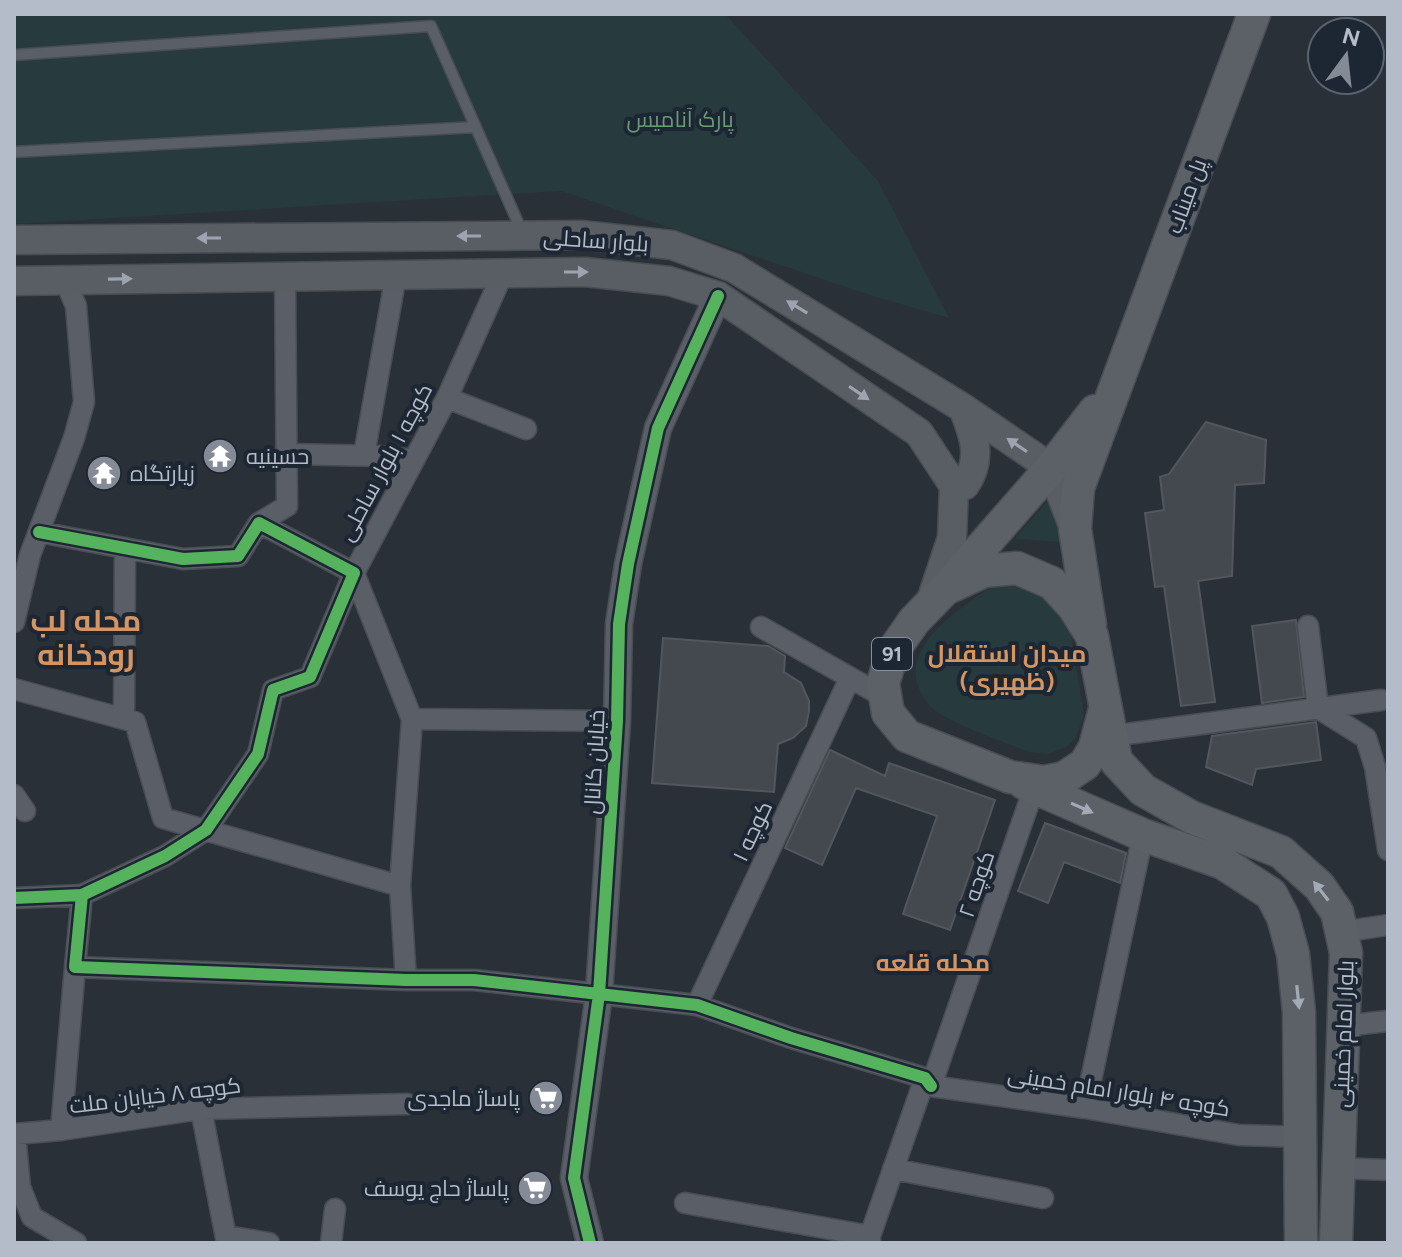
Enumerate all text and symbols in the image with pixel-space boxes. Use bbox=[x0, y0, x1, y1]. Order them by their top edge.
north arrow bbox=[1306, 16, 1386, 96]
text: N bbox=[1339, 22, 1363, 52]
park label: پارک آنامیس bbox=[626, 106, 734, 134]
street label: پل میناب bbox=[1161, 155, 1213, 238]
street label: بلوار ساحلی bbox=[542, 223, 650, 258]
one-way arrow bbox=[456, 230, 481, 242]
one-way arrow bbox=[196, 232, 221, 244]
one-way arrow bbox=[564, 266, 589, 278]
one-way arrow bbox=[108, 273, 133, 285]
one-way arrow bbox=[786, 300, 808, 314]
street label: کوچه ۱ بلوار ساحلی bbox=[333, 379, 439, 546]
one-way arrow bbox=[849, 385, 870, 400]
temple icon: حسینیه bbox=[201, 437, 239, 475]
one-way arrow bbox=[1007, 438, 1028, 453]
place label: حسینیه bbox=[246, 443, 309, 470]
temple icon: زیارتگاه bbox=[85, 454, 123, 492]
place label: زیارتگاه bbox=[130, 460, 195, 487]
district label: محله لب رودخانه bbox=[31, 602, 141, 673]
road number: 91 bbox=[872, 638, 912, 670]
district label: میدان استقلال (ظهیری) bbox=[928, 639, 1086, 696]
street label: خیابان کانال bbox=[578, 709, 611, 815]
street label: کوچه ۱ bbox=[727, 797, 779, 866]
one-way arrow bbox=[1070, 802, 1094, 815]
street label: کوچه ۲ bbox=[953, 847, 1001, 921]
one-way arrow bbox=[1314, 881, 1330, 901]
district label: محله قلعه bbox=[876, 948, 990, 977]
street label: بلوار امام خمینی bbox=[1327, 960, 1362, 1108]
one-way arrow bbox=[1291, 985, 1304, 1010]
street label: کوچه ۴ بلوار امام خمینی bbox=[1006, 1061, 1232, 1124]
street label: کوچه ۸ خیابان ملت bbox=[68, 1072, 242, 1120]
supermarket icon: پاساژ ماجدی bbox=[527, 1079, 565, 1117]
place label: پاساژ ماجدی bbox=[407, 1085, 520, 1113]
supermarket icon: پاساژ حاج یوسف bbox=[516, 1169, 554, 1207]
place label: پاساژ حاج یوسف bbox=[364, 1175, 509, 1203]

